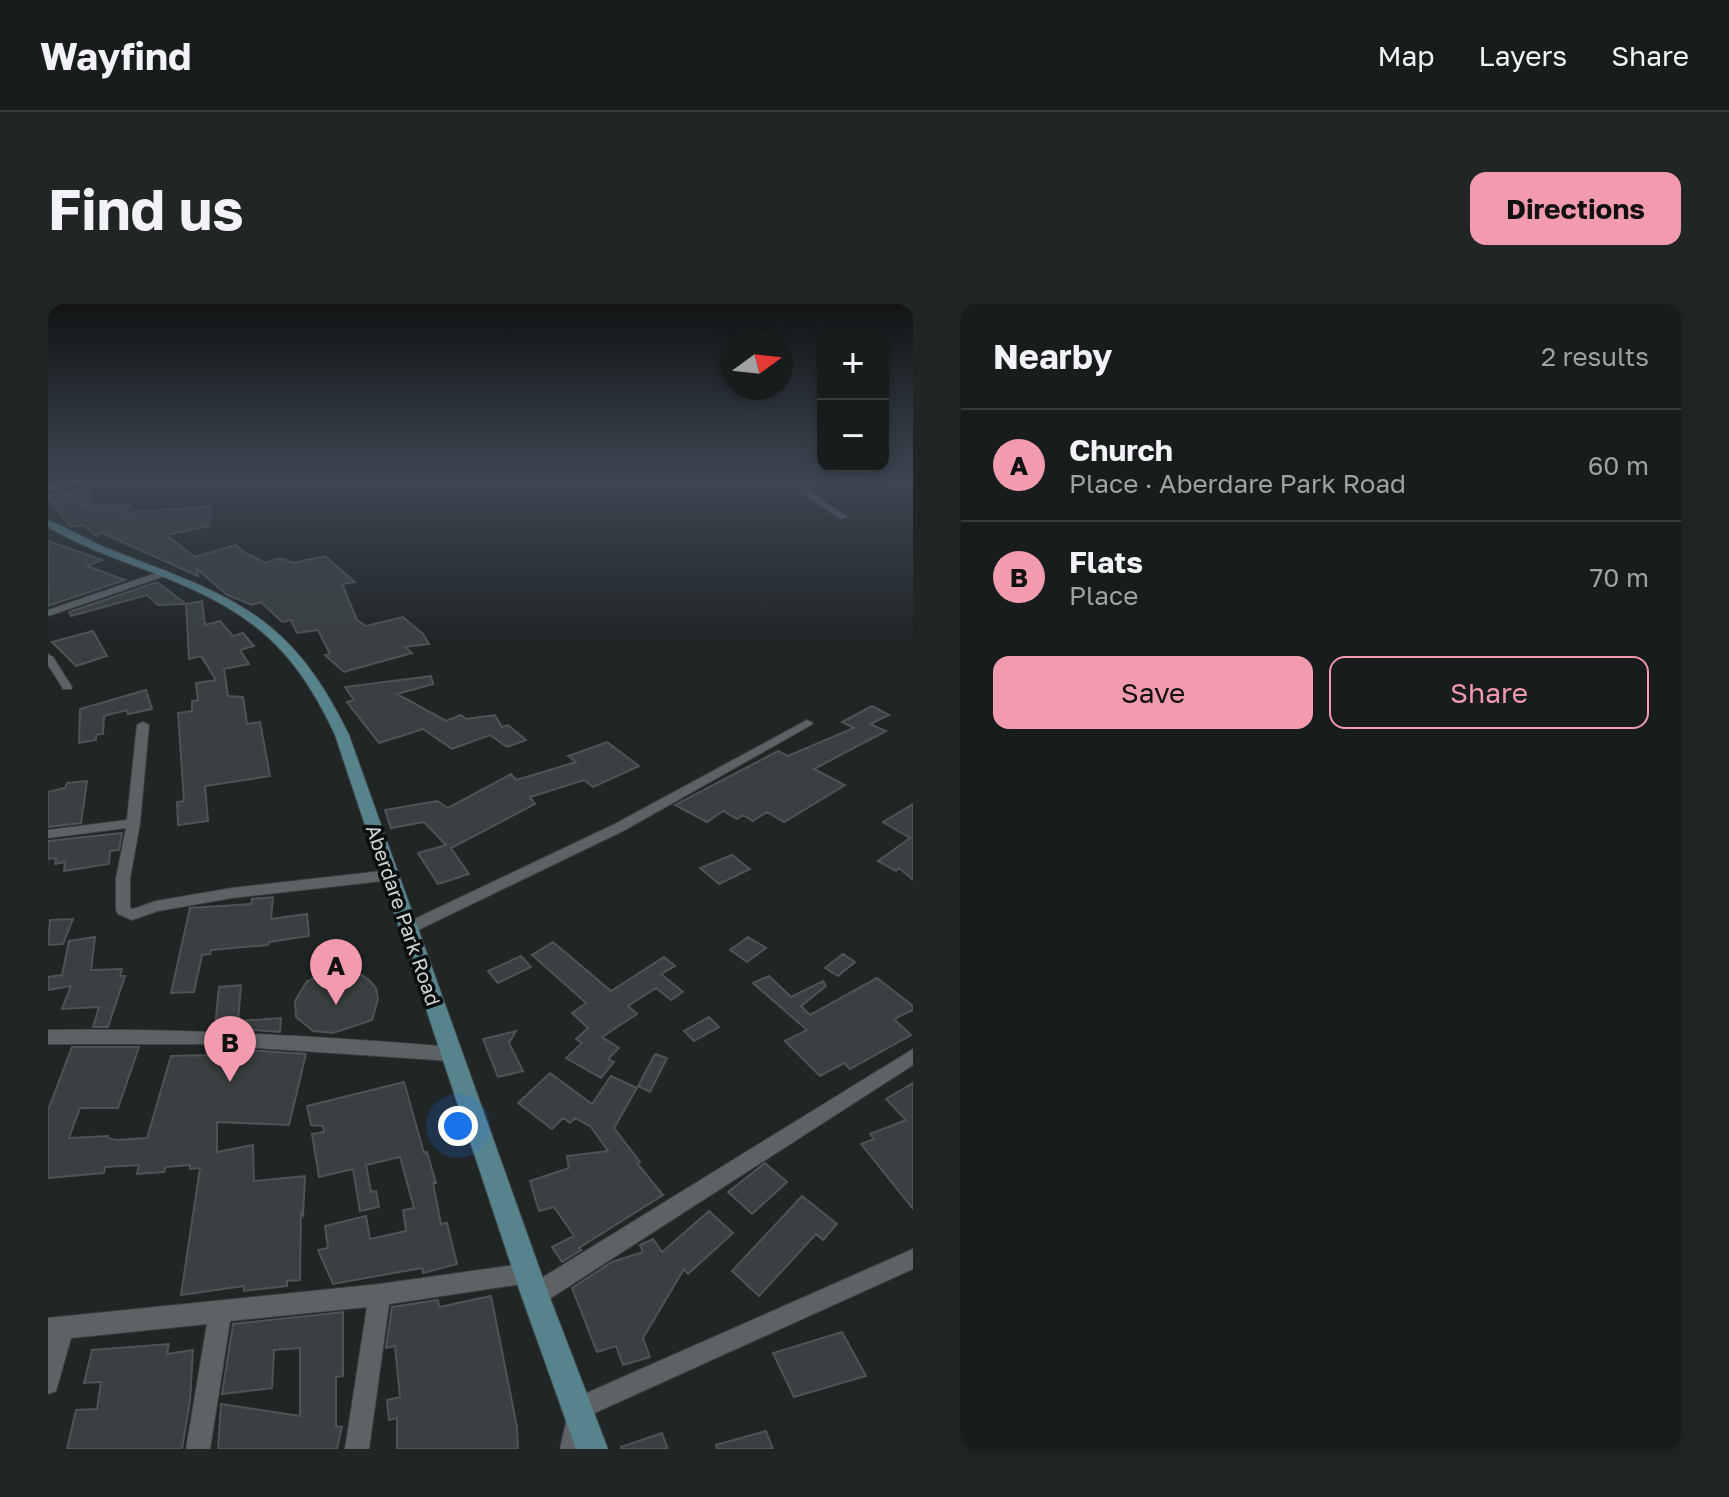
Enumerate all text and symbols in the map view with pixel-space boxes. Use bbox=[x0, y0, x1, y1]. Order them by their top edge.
text: Wayfind bbox=[40, 33, 191, 78]
text: Map bbox=[1377, 39, 1435, 72]
text: Layers bbox=[1479, 39, 1567, 72]
text: Share bbox=[1611, 39, 1689, 72]
button: Directions bbox=[1470, 172, 1681, 245]
text: Find us bbox=[48, 175, 244, 242]
north arrow bbox=[721, 328, 793, 400]
map controls bbox=[817, 328, 889, 472]
button: + bbox=[817, 328, 889, 400]
text: Nearby bbox=[993, 336, 1113, 376]
text: 2 results bbox=[1541, 341, 1649, 372]
button: − bbox=[817, 400, 889, 472]
text: Church bbox=[1069, 432, 1173, 468]
text: A bbox=[1010, 450, 1028, 481]
text: 60 m bbox=[1588, 450, 1649, 481]
text: Place · Aberdare Park Road bbox=[1069, 468, 1406, 499]
text: Flats bbox=[1069, 544, 1143, 580]
text: B bbox=[1010, 562, 1028, 593]
text: 70 m bbox=[1590, 562, 1649, 593]
text: Place bbox=[1069, 580, 1138, 611]
button: Save bbox=[993, 656, 1313, 729]
button: Share bbox=[1329, 656, 1649, 729]
street label: Aberdare Park Road bbox=[362, 821, 446, 1009]
pin: A bbox=[310, 939, 362, 1005]
pin: B bbox=[204, 1016, 256, 1082]
your location bbox=[438, 1106, 478, 1146]

